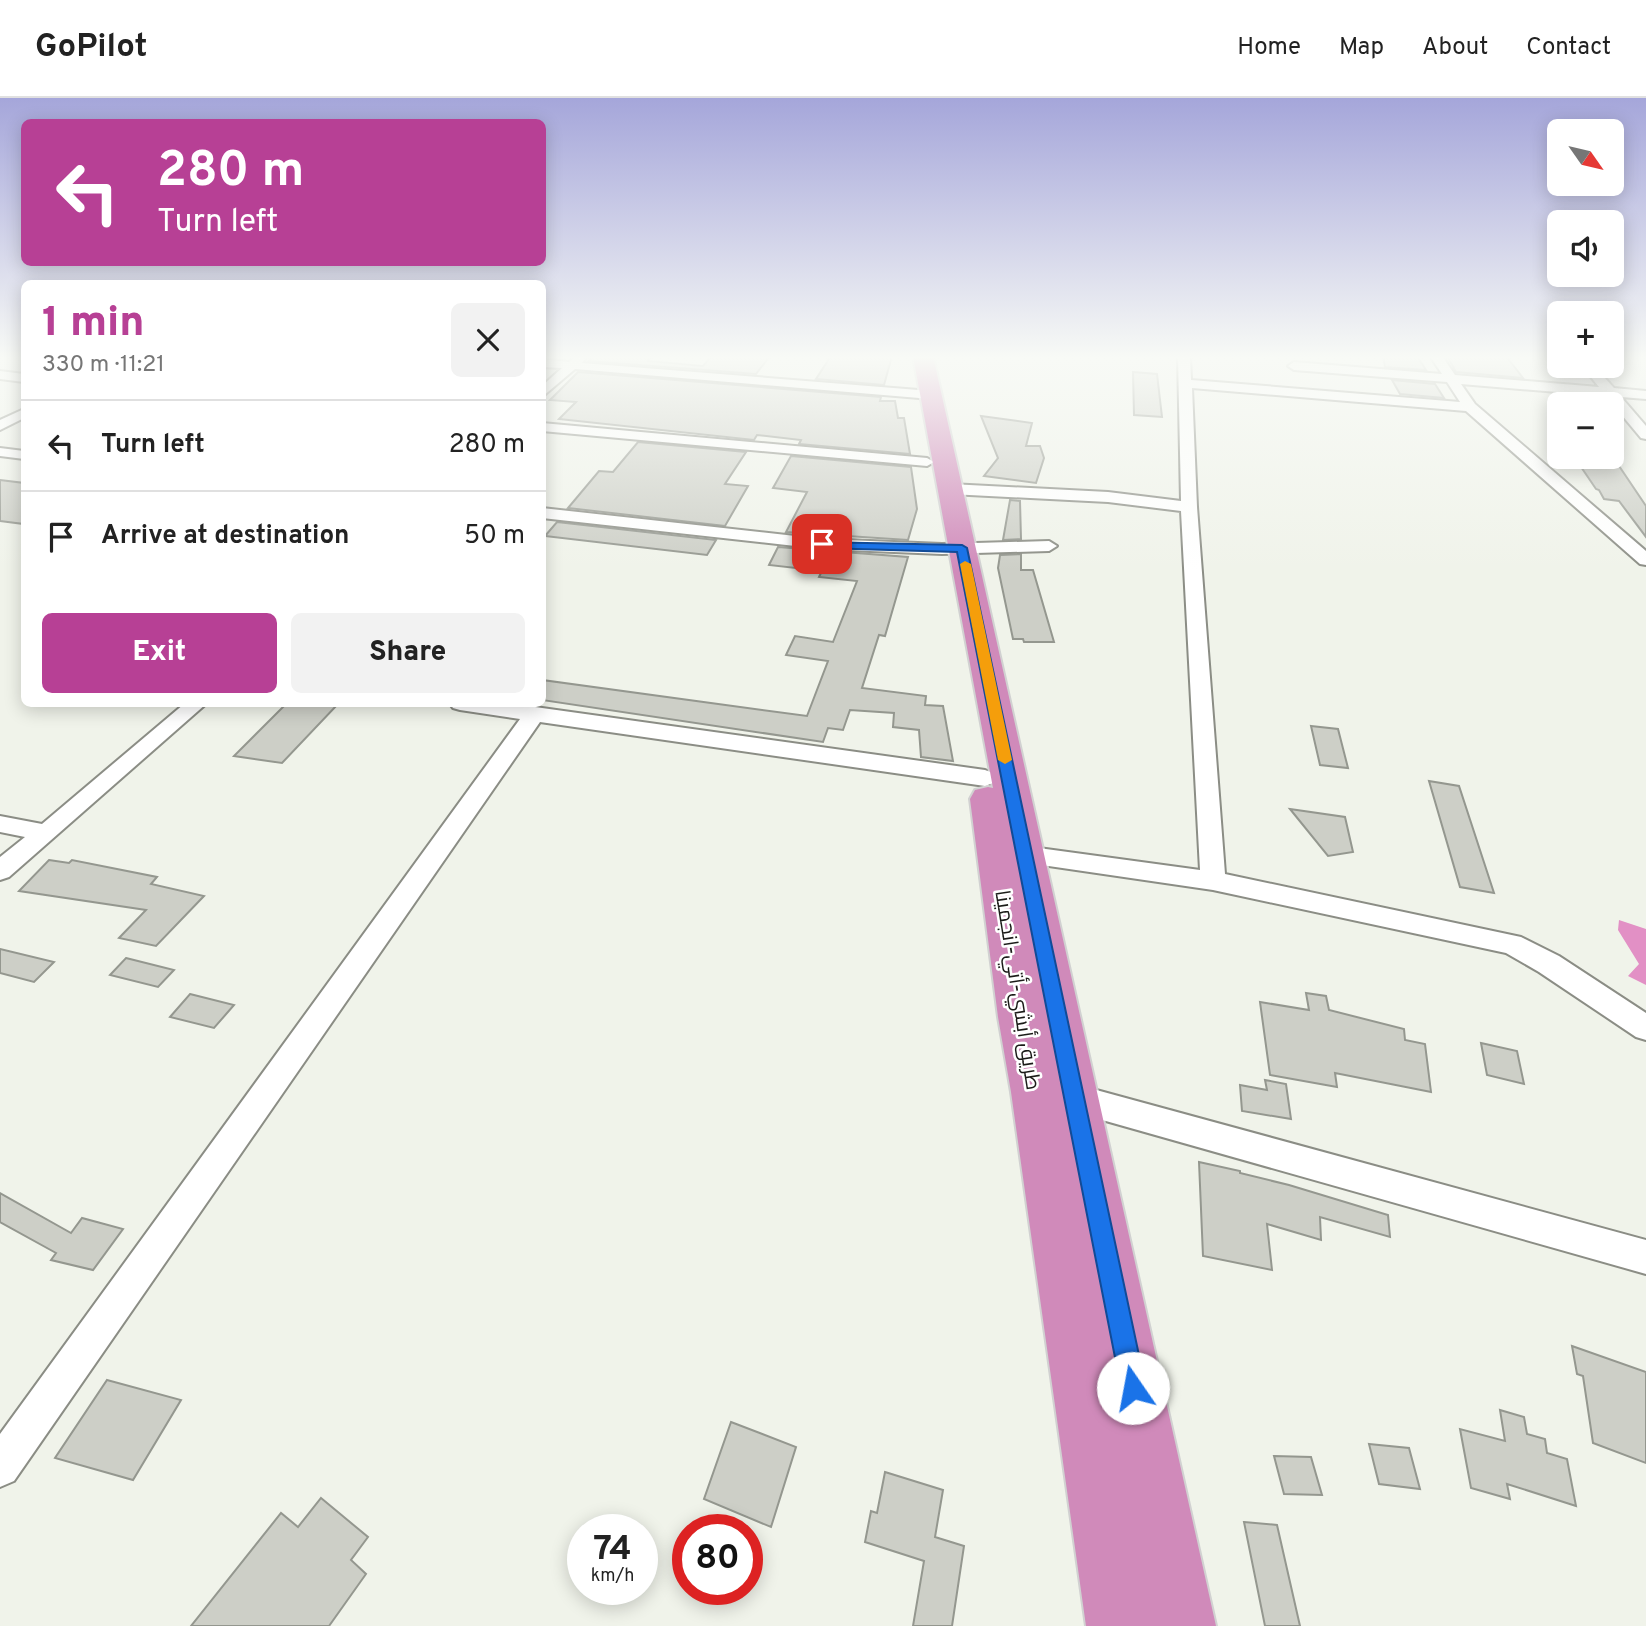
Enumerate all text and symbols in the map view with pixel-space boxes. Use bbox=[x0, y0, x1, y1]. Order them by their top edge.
text: GoPilot bbox=[35, 27, 148, 69]
text: Home bbox=[1237, 33, 1301, 63]
text: Map bbox=[1339, 33, 1384, 63]
text: About bbox=[1422, 33, 1488, 63]
text: Contact bbox=[1526, 33, 1611, 63]
north arrow bbox=[1547, 119, 1624, 196]
map controls bbox=[1547, 119, 1624, 469]
text: 280 m bbox=[157, 142, 304, 204]
icon: left bbox=[42, 147, 133, 238]
text: Turn left bbox=[157, 203, 278, 243]
button: sound bbox=[1547, 210, 1624, 287]
text: 1 min bbox=[42, 298, 145, 351]
button: + bbox=[1547, 301, 1624, 378]
button: close bbox=[451, 303, 525, 377]
text: 330 m · 11:21 bbox=[42, 351, 165, 380]
button: − bbox=[1547, 392, 1624, 469]
icon: left bbox=[42, 427, 80, 465]
text: Turn left bbox=[101, 429, 205, 462]
text: 280 m bbox=[449, 429, 525, 462]
pin bbox=[792, 514, 852, 574]
icon: arrive bbox=[42, 518, 80, 556]
text: Arrive at destination bbox=[101, 520, 349, 553]
text: 50 m bbox=[464, 520, 525, 553]
icon: arrive bbox=[803, 525, 841, 563]
button: Exit bbox=[42, 613, 277, 693]
button: Share bbox=[291, 613, 525, 693]
street label: طريق أبشي-أتي-انجمينا bbox=[986, 888, 1047, 1092]
position arrow bbox=[1096, 1351, 1170, 1425]
speed limit sign: 80 bbox=[672, 1514, 763, 1605]
text: 74 bbox=[593, 1528, 632, 1572]
text: km/h bbox=[591, 1565, 634, 1588]

